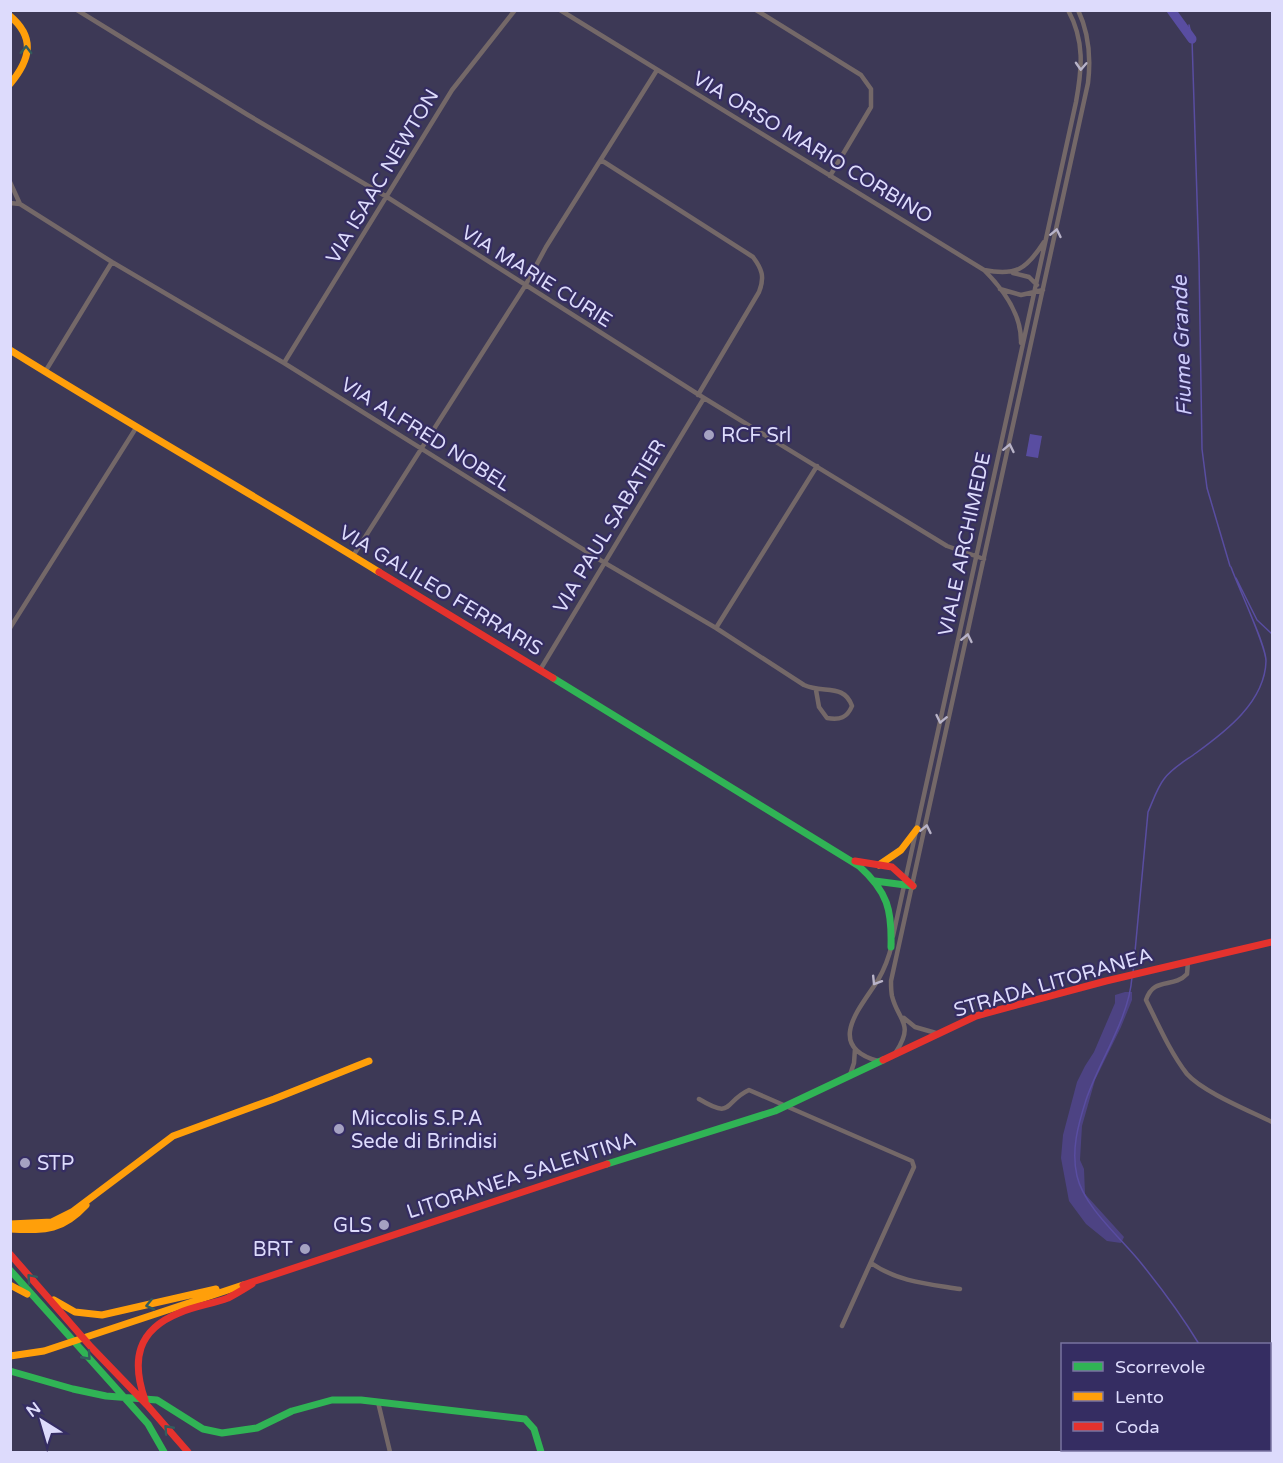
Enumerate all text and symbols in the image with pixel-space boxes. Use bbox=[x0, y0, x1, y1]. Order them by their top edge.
one-way arrow bbox=[20, 45, 33, 54]
one-way arrow bbox=[1075, 62, 1088, 71]
street label: VIA ORSO MARIO CORBINO bbox=[688, 67, 937, 229]
street label: VIA ISAAC NEWTON bbox=[321, 85, 444, 268]
street label: VIA MARIE CURIE bbox=[456, 221, 616, 333]
one-way arrow bbox=[1049, 228, 1062, 238]
water label: Fiume Grande bbox=[1168, 274, 1197, 417]
street label: VIA ALFRED NOBEL bbox=[336, 373, 515, 497]
place label: RCF Srl bbox=[721, 424, 791, 448]
marker: RCF Srl bbox=[702, 428, 716, 442]
street label: VIA PAUL SABATIER bbox=[548, 435, 671, 618]
one-way arrow bbox=[1002, 443, 1015, 453]
street label: VIALE ARCHIMEDE bbox=[934, 450, 996, 639]
street label: VIA GALILEO FERRARIS bbox=[334, 521, 547, 661]
one-way arrow bbox=[960, 634, 973, 644]
one-way arrow bbox=[936, 714, 949, 724]
one-way arrow bbox=[918, 824, 931, 834]
street label: STRADA LITORANEA bbox=[951, 943, 1156, 1023]
one-way arrow bbox=[872, 975, 884, 985]
place label: Miccolis S.P.A Sede di Brindisi bbox=[351, 1107, 497, 1154]
marker: Miccolis S.P.A Sede di Brindisi bbox=[332, 1122, 346, 1136]
street label: LITORANEA SALENTINA bbox=[404, 1128, 639, 1224]
place label: STP bbox=[37, 1152, 74, 1176]
marker: STP bbox=[18, 1156, 32, 1170]
place label: GLS bbox=[333, 1214, 372, 1238]
marker: GLS bbox=[377, 1218, 391, 1232]
place label: BRT bbox=[253, 1238, 293, 1262]
marker: BRT bbox=[298, 1242, 312, 1256]
one-way arrow bbox=[27, 1274, 38, 1285]
one-way arrow bbox=[145, 1297, 155, 1310]
legend bbox=[1061, 1343, 1271, 1451]
one-way arrow bbox=[80, 1349, 91, 1360]
text: Scorrevole bbox=[1115, 1356, 1205, 1378]
text: Lento bbox=[1115, 1386, 1164, 1408]
north arrow bbox=[12, 1391, 72, 1451]
text: N bbox=[22, 1398, 45, 1422]
text: Coda bbox=[1115, 1416, 1160, 1438]
one-way arrow bbox=[164, 1425, 175, 1435]

